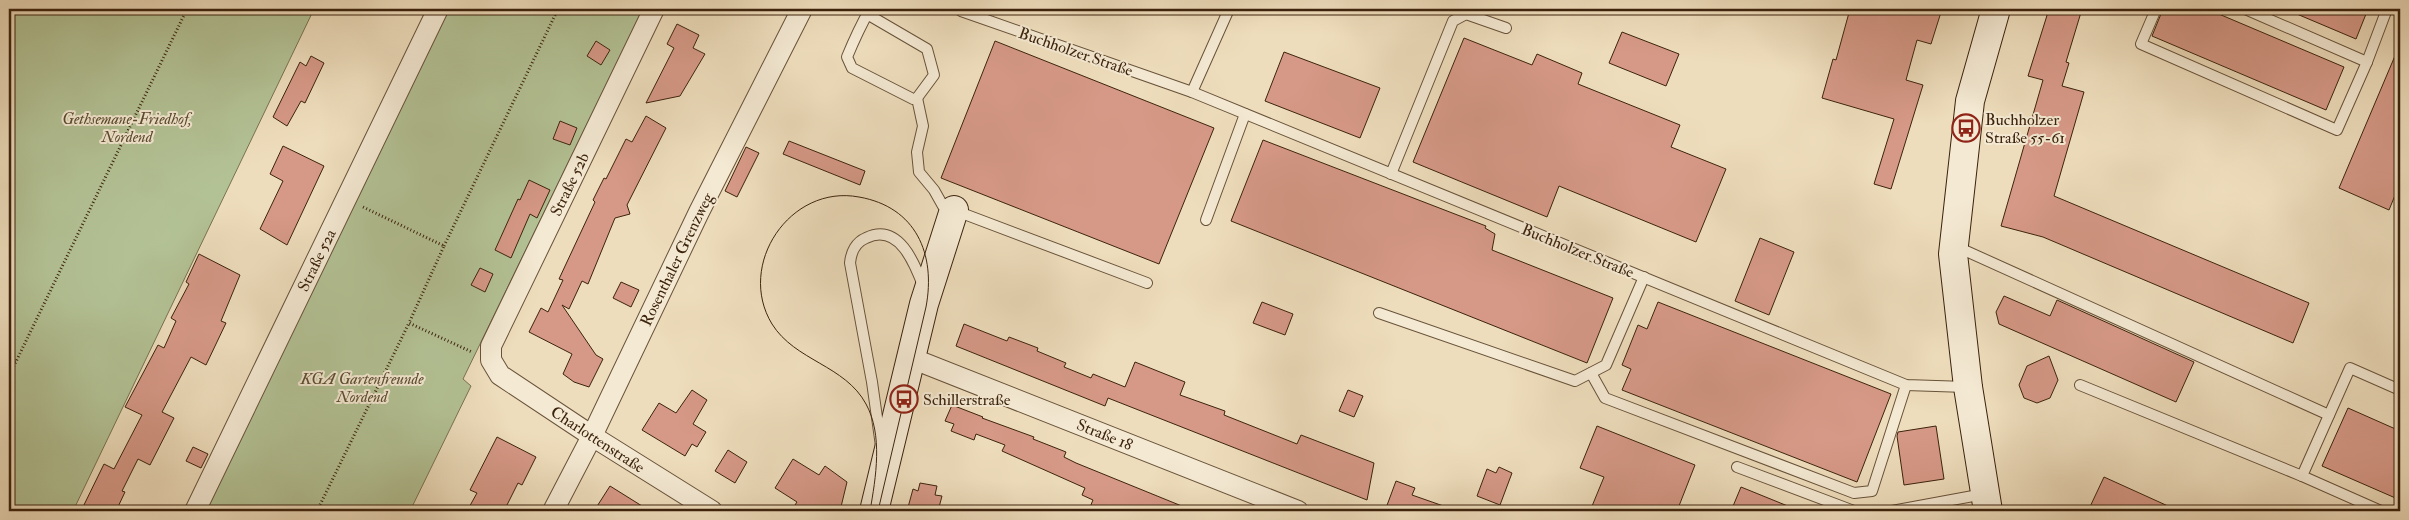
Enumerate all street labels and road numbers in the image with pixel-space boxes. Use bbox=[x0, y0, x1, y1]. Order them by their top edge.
street label: Buchholzer Straße bbox=[1016, 23, 1136, 81]
street label: Straße 52b bbox=[546, 149, 594, 219]
street label: Rosenthaler Grenzweg bbox=[636, 189, 718, 329]
street label: Buchholzer Straße bbox=[1519, 219, 1637, 283]
street label: Straße 52a bbox=[293, 226, 341, 295]
street label: Charlottenstraße bbox=[547, 402, 649, 478]
street label: Straße 18 bbox=[1074, 415, 1136, 455]

